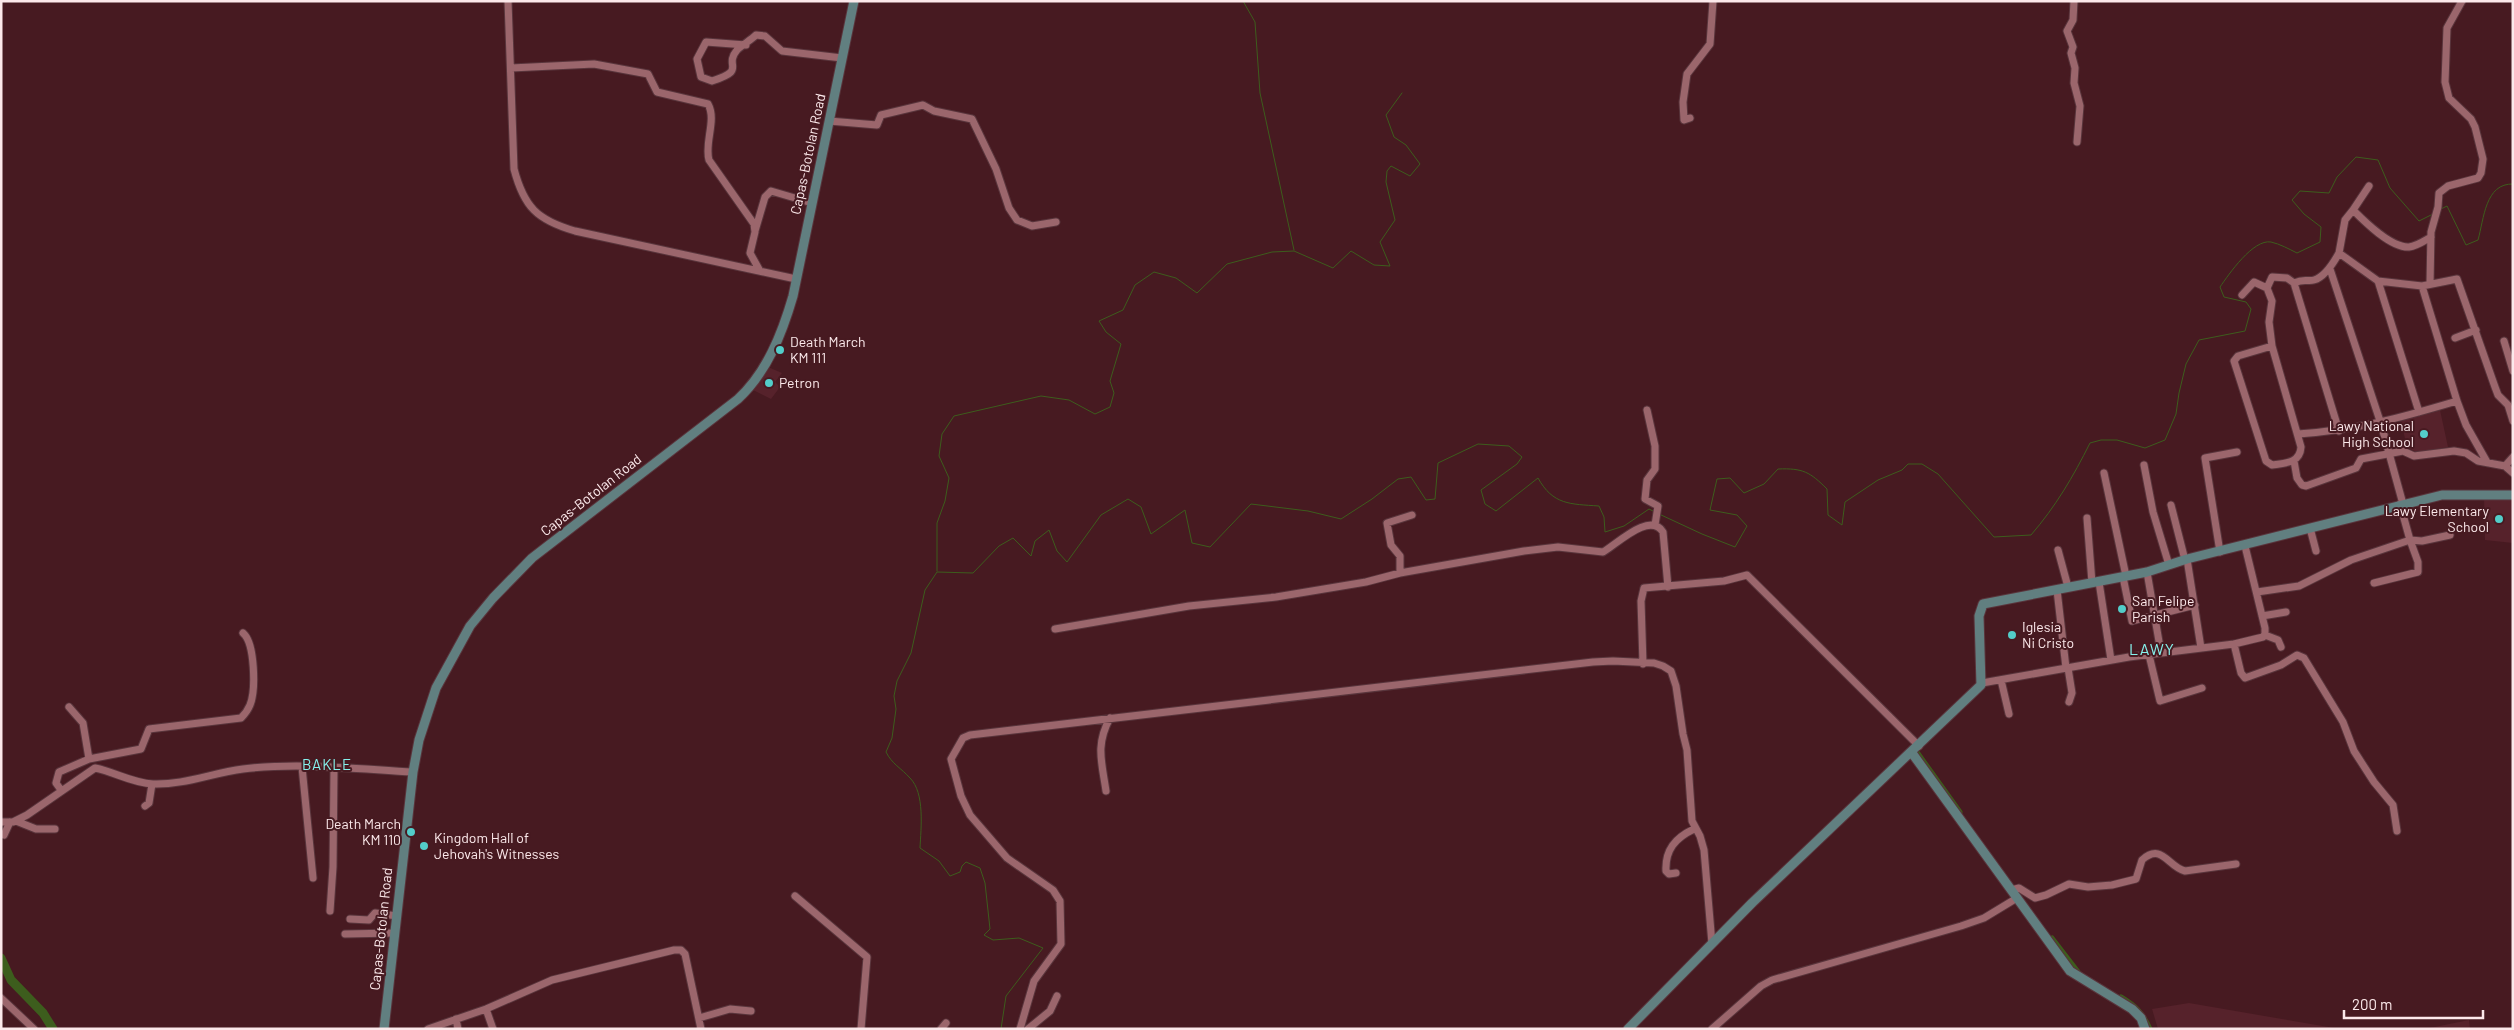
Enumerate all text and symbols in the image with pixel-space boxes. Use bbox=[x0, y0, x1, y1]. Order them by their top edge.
street label: Capas-Botolan Road bbox=[786, 92, 829, 216]
place label: Death March KM 111 bbox=[790, 333, 866, 366]
marker: Death March KM 111 bbox=[774, 344, 786, 356]
place label: Petron bbox=[779, 374, 820, 391]
marker: Petron bbox=[763, 377, 775, 389]
place label: Lawy National High School bbox=[2329, 417, 2414, 450]
marker: Lawy National High School bbox=[2418, 428, 2430, 440]
street label: Capas-Botolan Road bbox=[537, 450, 644, 539]
place label: Lawy Elementary School bbox=[2385, 502, 2490, 535]
marker: Lawy Elementary School bbox=[2493, 513, 2505, 525]
place label: San Felipe Parish bbox=[2132, 592, 2194, 625]
marker: San Felipe Parish bbox=[2116, 603, 2128, 615]
place label: Iglesia Ni Cristo bbox=[2022, 618, 2074, 651]
marker: Iglesia Ni Cristo bbox=[2006, 629, 2018, 641]
district label: LAWY bbox=[2129, 639, 2175, 658]
district label: BAKLE bbox=[302, 755, 352, 773]
place label: Death March KM 110 bbox=[325, 815, 401, 848]
marker: Death March KM 110 bbox=[405, 826, 417, 838]
place label: Kingdom Hall of Jehovah's Witnesses bbox=[434, 829, 559, 862]
marker: Kingdom Hall of Jehovah's Witnesses bbox=[418, 840, 430, 852]
street label: Capas-Botolan Road bbox=[366, 867, 395, 991]
scale bar bbox=[2344, 988, 2483, 1020]
text: 200 m bbox=[2352, 995, 2392, 1013]

